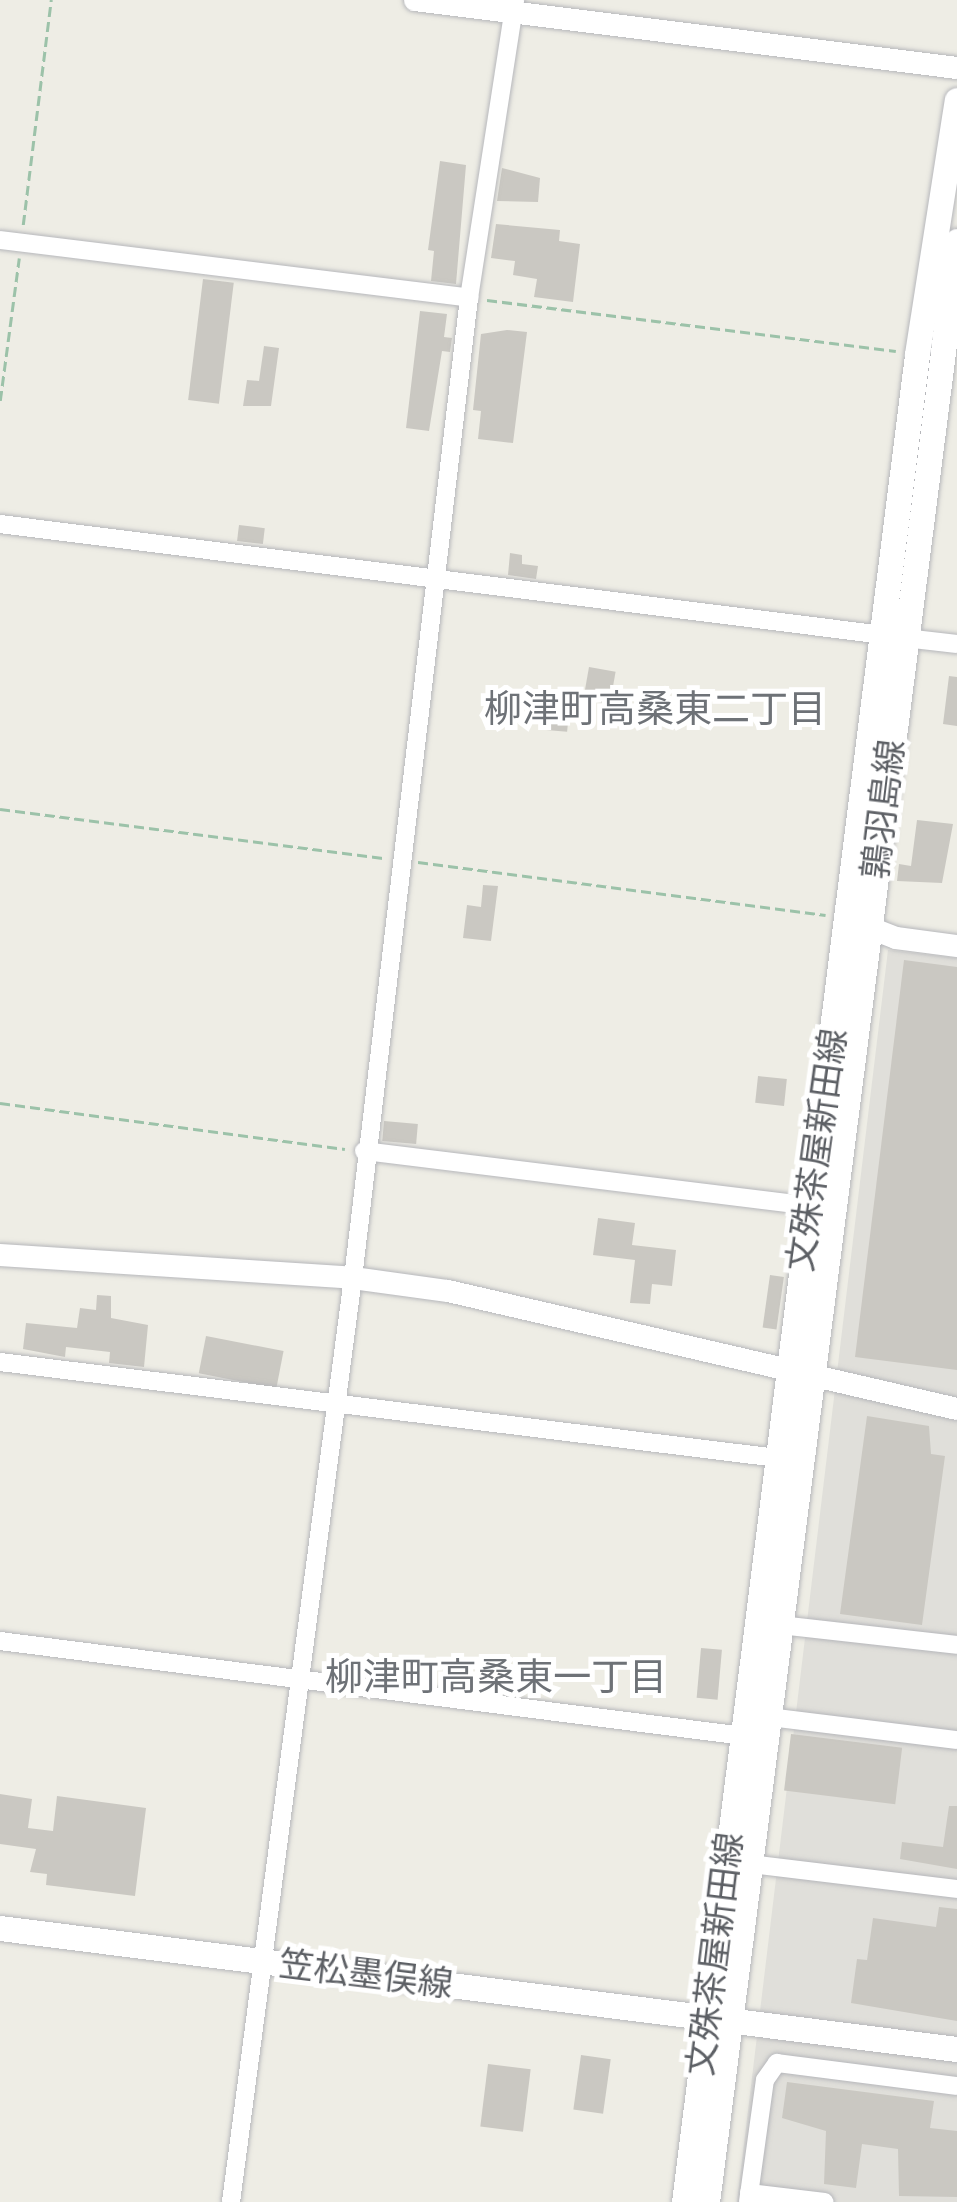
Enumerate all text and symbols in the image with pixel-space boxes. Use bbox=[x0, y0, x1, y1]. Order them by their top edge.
district label: 柳津町高桑東二丁目 bbox=[484, 686, 826, 732]
street label: 鶉羽島線 bbox=[854, 737, 912, 881]
street label: 文殊茶屋新田線 bbox=[779, 1026, 855, 1274]
district label: 柳津町高桑東一丁目 bbox=[325, 1654, 667, 1700]
street label: 文殊茶屋新田線 bbox=[679, 1830, 751, 2078]
street label: 笠松墨俣線 bbox=[277, 1942, 455, 2006]

